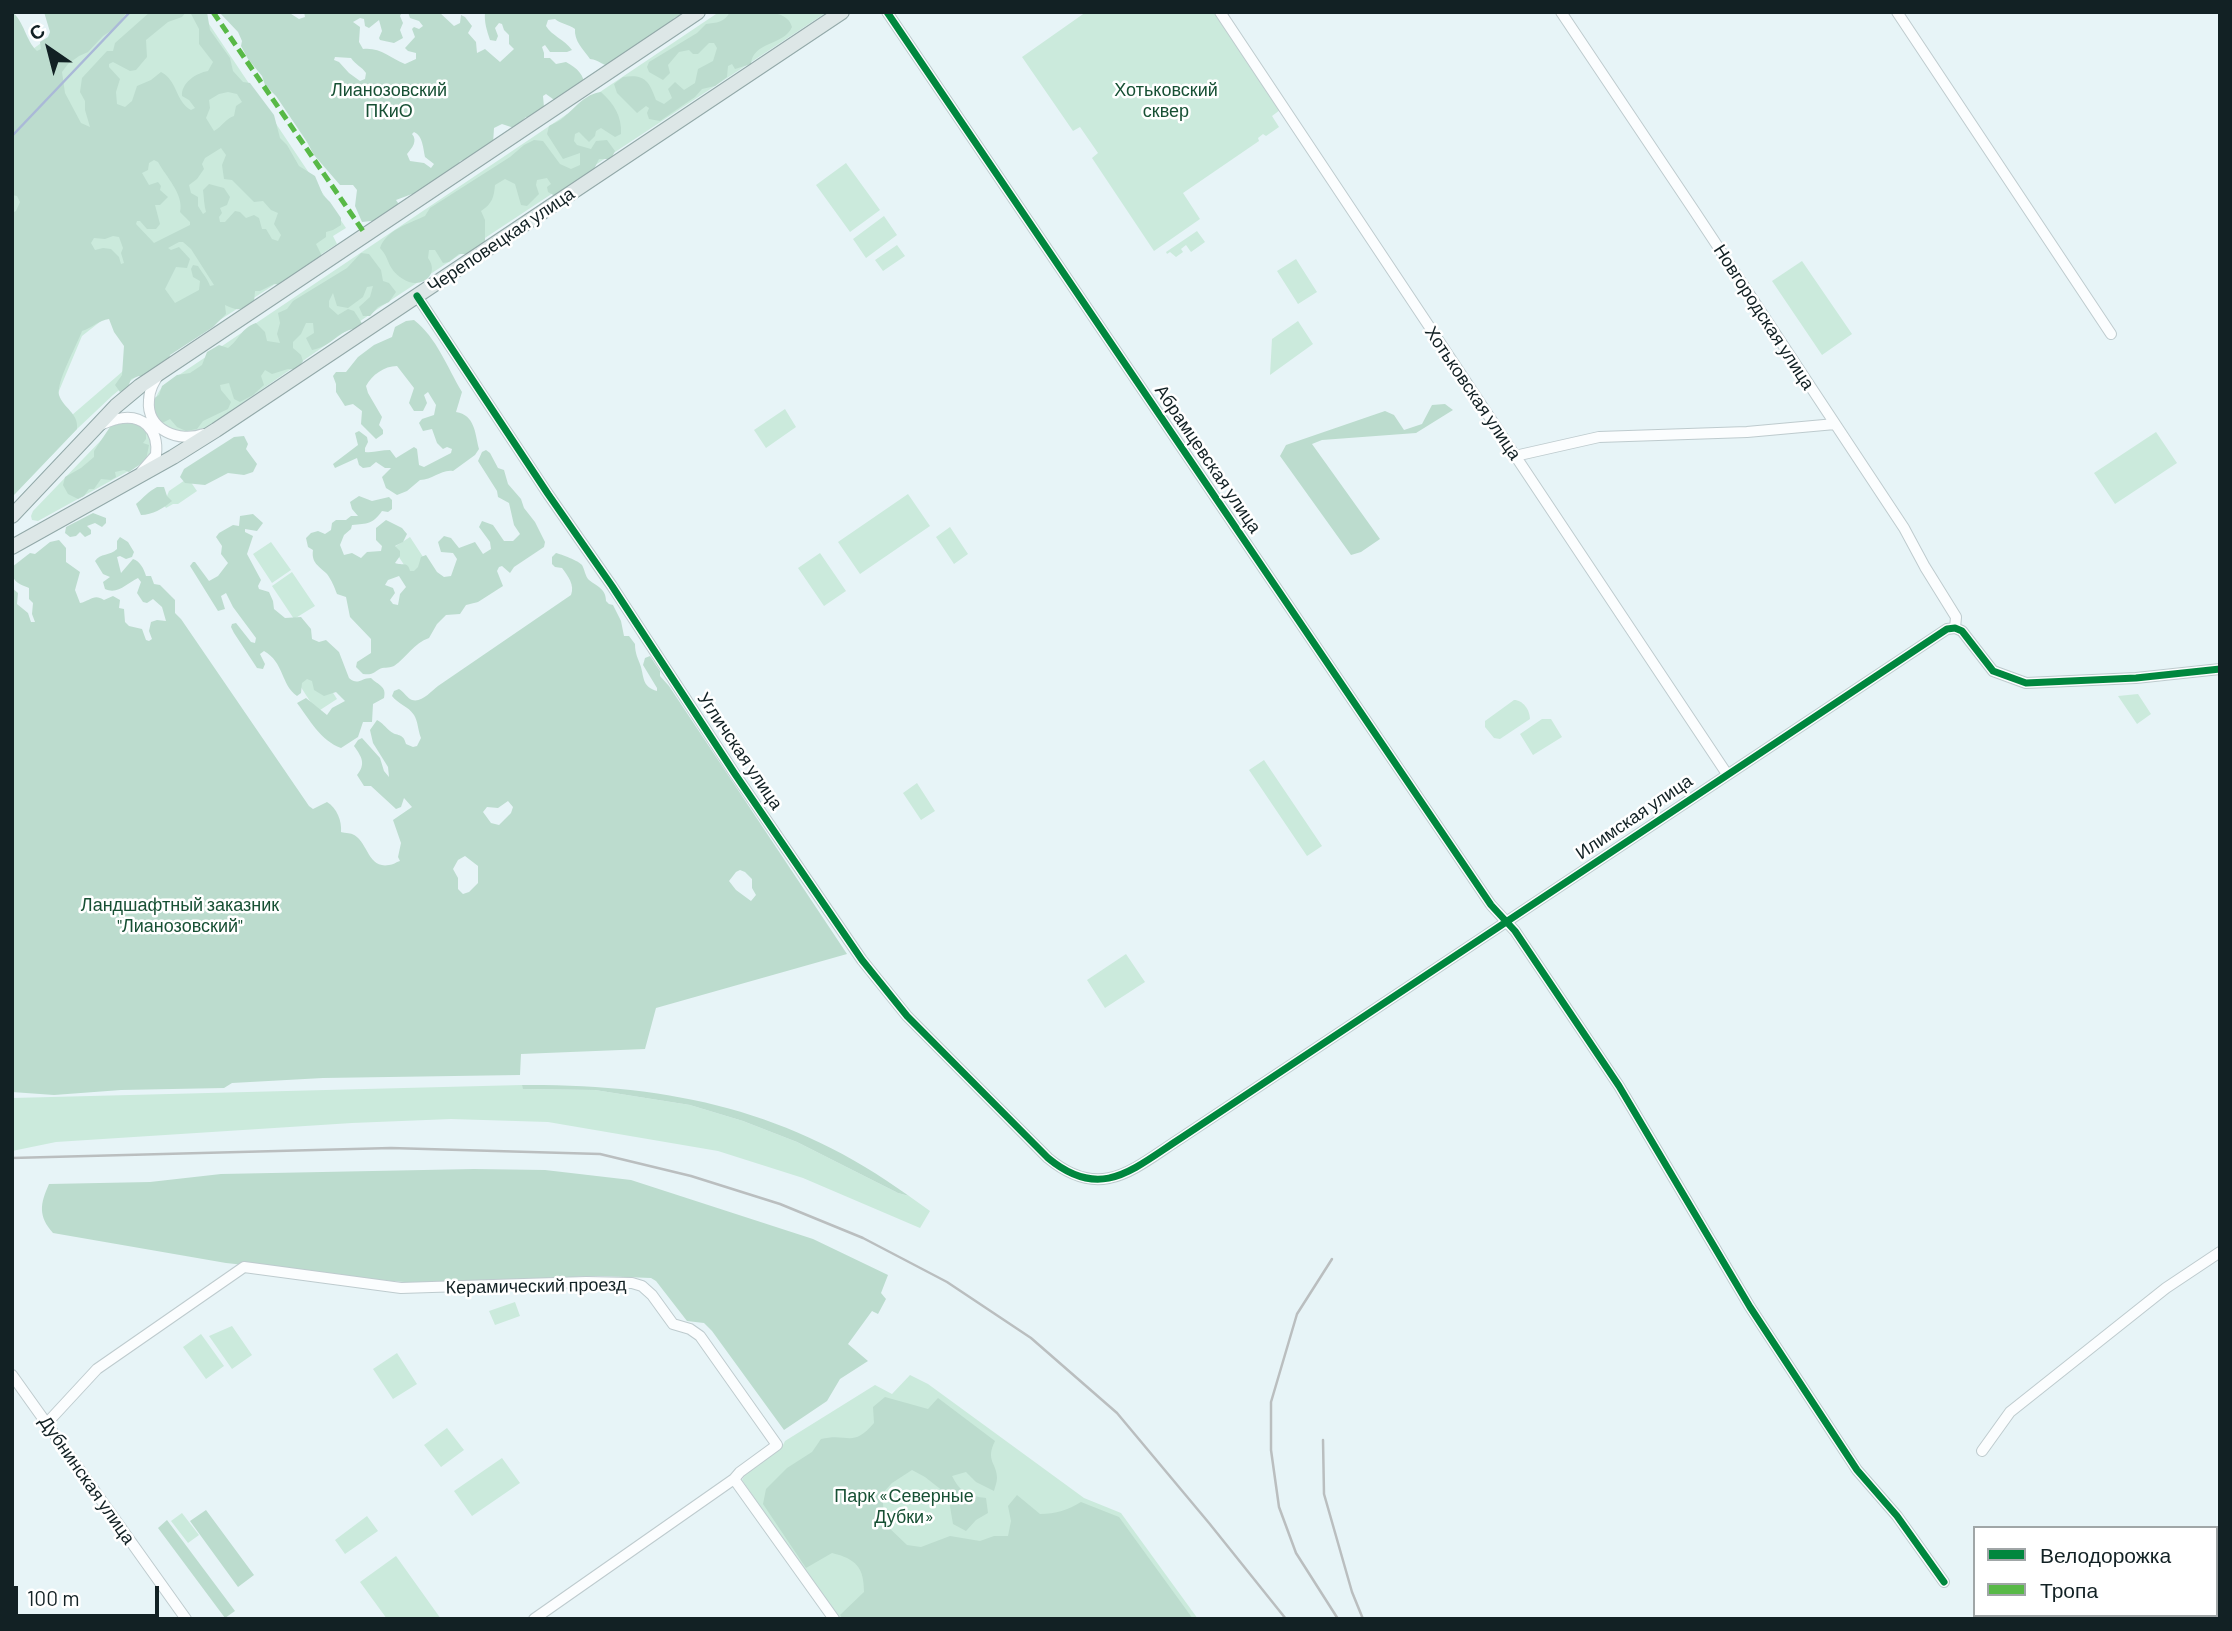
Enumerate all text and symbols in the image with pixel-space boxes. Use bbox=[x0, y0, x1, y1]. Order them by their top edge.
north arrow bbox=[14, 14, 84, 84]
text: С bbox=[24, 18, 49, 45]
park label: Лианозовский ПКиО bbox=[331, 79, 447, 122]
park label: Хотьковский сквер bbox=[1114, 79, 1218, 122]
street label: Череповецкая улица bbox=[423, 183, 579, 297]
street label: Новгородская улица bbox=[1709, 240, 1819, 394]
street label: Хотьковская улица bbox=[1420, 322, 1526, 464]
street label: Абрамцевская улица bbox=[1150, 381, 1266, 537]
street label: Угличская улица bbox=[693, 688, 787, 814]
street label: Илимская улица bbox=[1572, 770, 1696, 864]
park label: Ландшафтный заказник "Лианозовский" bbox=[81, 894, 279, 936]
street label: Керамический проезд bbox=[445, 1274, 627, 1298]
street label: Дубнинская улица bbox=[35, 1411, 139, 1549]
park label: Парк «Северные Дубки» bbox=[834, 1485, 974, 1528]
legend bbox=[1973, 1526, 2218, 1617]
text: Велодорожка bbox=[2040, 1542, 2171, 1567]
scale bar bbox=[18, 1572, 163, 1616]
text: Тропа bbox=[2040, 1577, 2098, 1602]
text: 100 m bbox=[27, 1585, 80, 1610]

